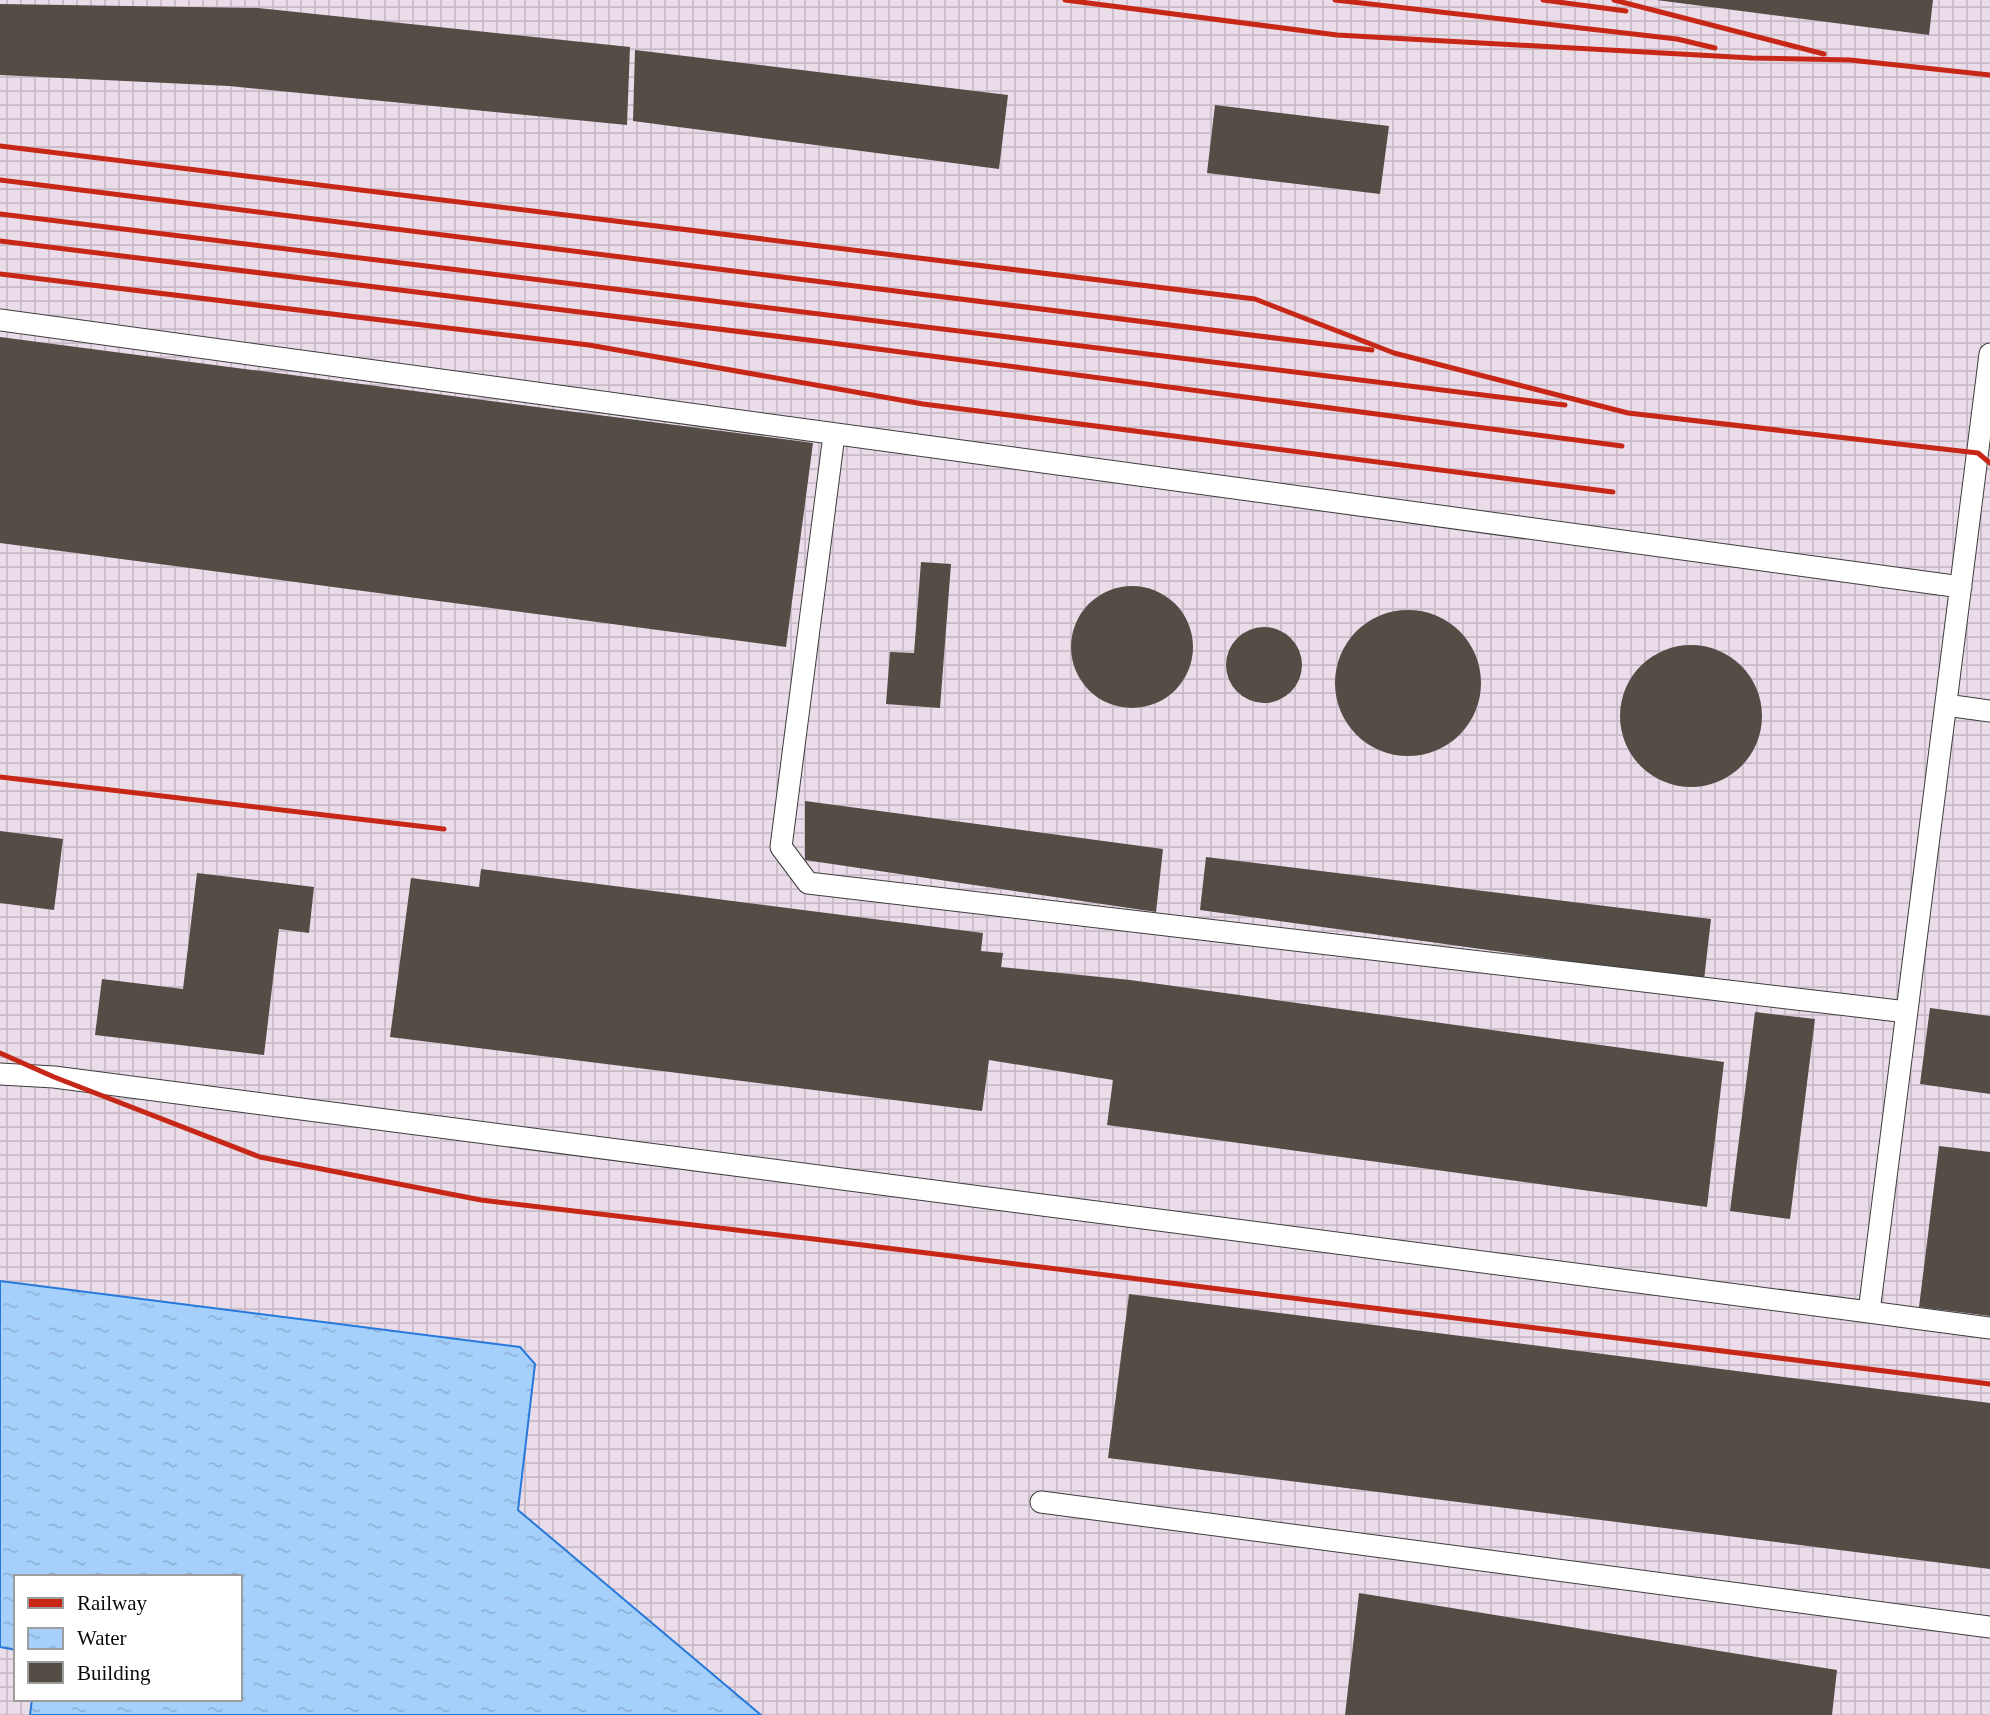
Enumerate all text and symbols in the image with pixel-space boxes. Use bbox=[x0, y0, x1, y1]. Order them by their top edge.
legend bbox=[14, 1575, 242, 1701]
text: Railway bbox=[77, 1591, 147, 1615]
text: Water bbox=[77, 1626, 127, 1650]
text: Building bbox=[77, 1661, 151, 1685]

